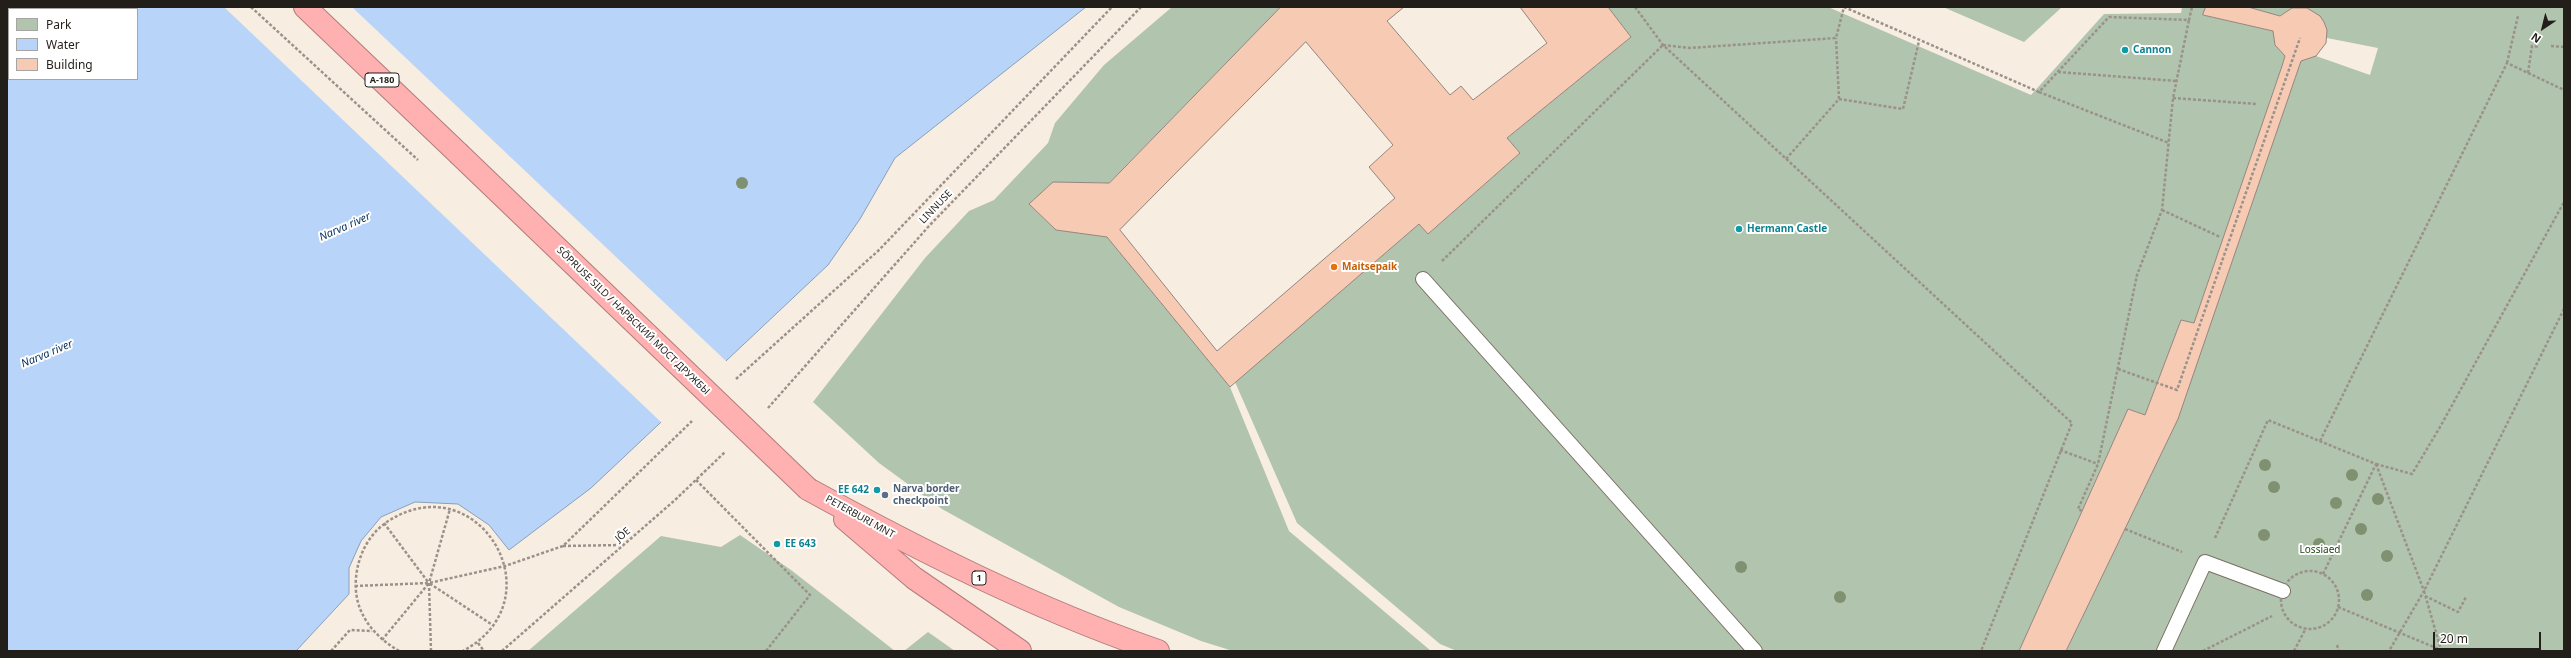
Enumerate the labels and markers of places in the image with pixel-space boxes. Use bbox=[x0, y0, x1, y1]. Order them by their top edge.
place label: Cannon bbox=[2133, 44, 2171, 56]
marker: Cannon bbox=[2120, 45, 2130, 55]
place label: Hermann Castle bbox=[1747, 223, 1827, 235]
marker: Hermann Castle bbox=[1734, 224, 1744, 234]
place label: Maitsepaik bbox=[1342, 261, 1397, 273]
marker: Maitsepaik bbox=[1329, 262, 1339, 272]
place label: Narva border checkpoint bbox=[893, 483, 959, 506]
place label: EE 642 bbox=[838, 484, 869, 496]
marker: EE 642 bbox=[872, 485, 882, 495]
marker: Narva border checkpoint bbox=[880, 490, 890, 500]
place label: EE 643 bbox=[785, 538, 816, 550]
marker: EE 643 bbox=[772, 539, 782, 549]

